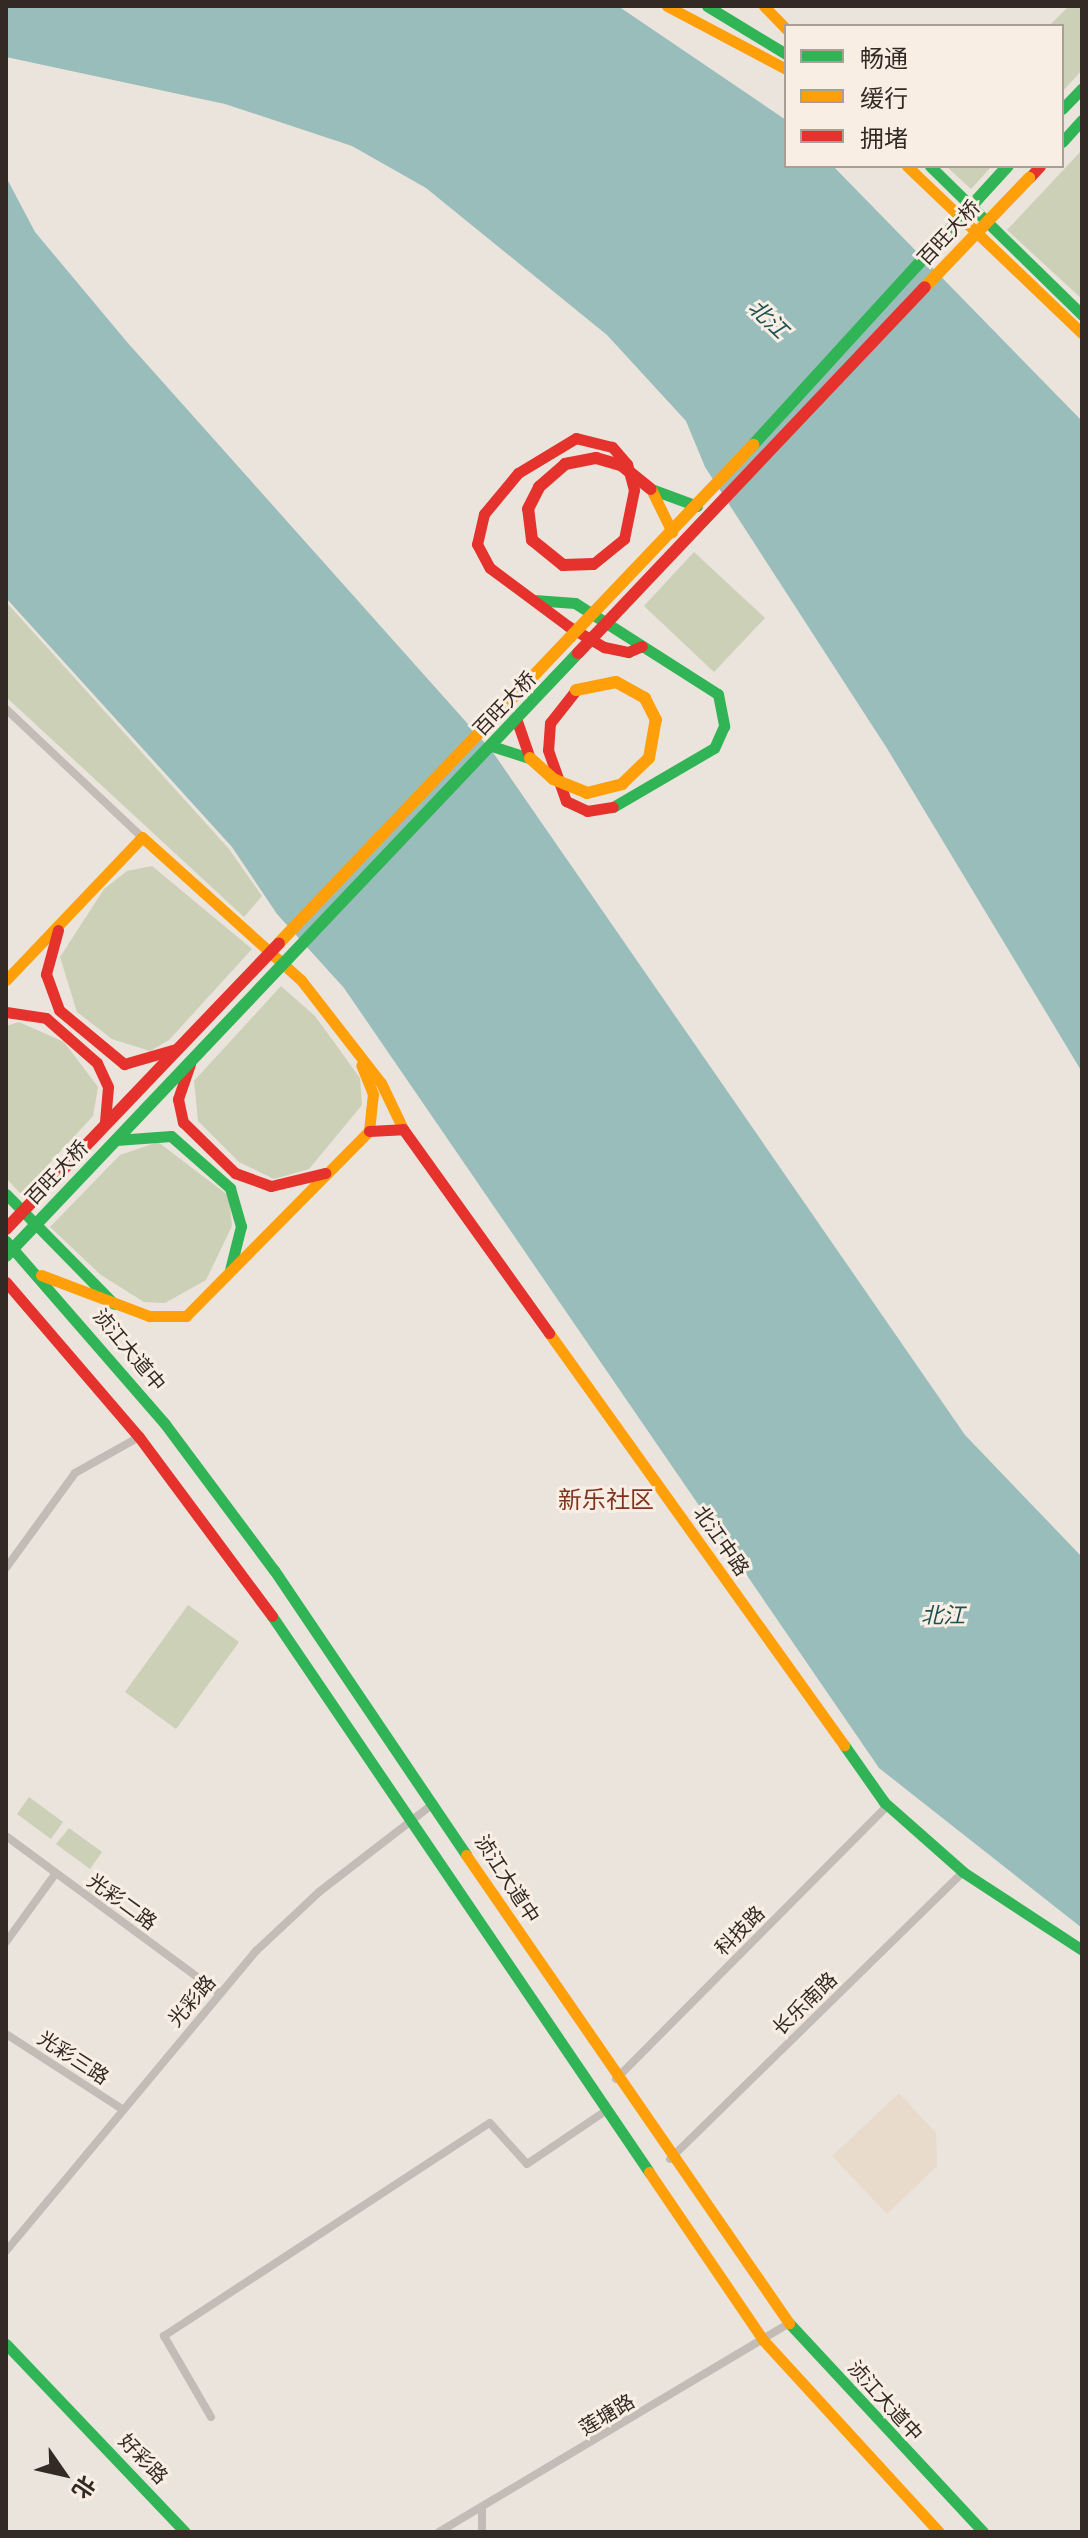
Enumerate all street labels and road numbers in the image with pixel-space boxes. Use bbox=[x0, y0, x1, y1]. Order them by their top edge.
street label: 百旺大桥 bbox=[913, 196, 985, 270]
street label: 百旺大桥 bbox=[469, 667, 541, 741]
street label: 百旺大桥 bbox=[21, 1136, 93, 1210]
street label: 浈江大道中 bbox=[88, 1304, 170, 1396]
street label: 北江中路 bbox=[688, 1501, 754, 1581]
street label: 浈江大道中 bbox=[470, 1831, 544, 1927]
street label: 光彩二路 bbox=[83, 1869, 161, 1935]
street label: 科技路 bbox=[710, 1901, 770, 1961]
street label: 长乐南路 bbox=[768, 1968, 842, 2040]
street label: 光彩路 bbox=[163, 1970, 221, 2032]
street label: 光彩三路 bbox=[33, 2026, 113, 2090]
street label: 浈江大道中 bbox=[843, 2356, 927, 2446]
street label: 莲塘路 bbox=[575, 2389, 639, 2441]
street label: 好彩路 bbox=[114, 2429, 172, 2489]

